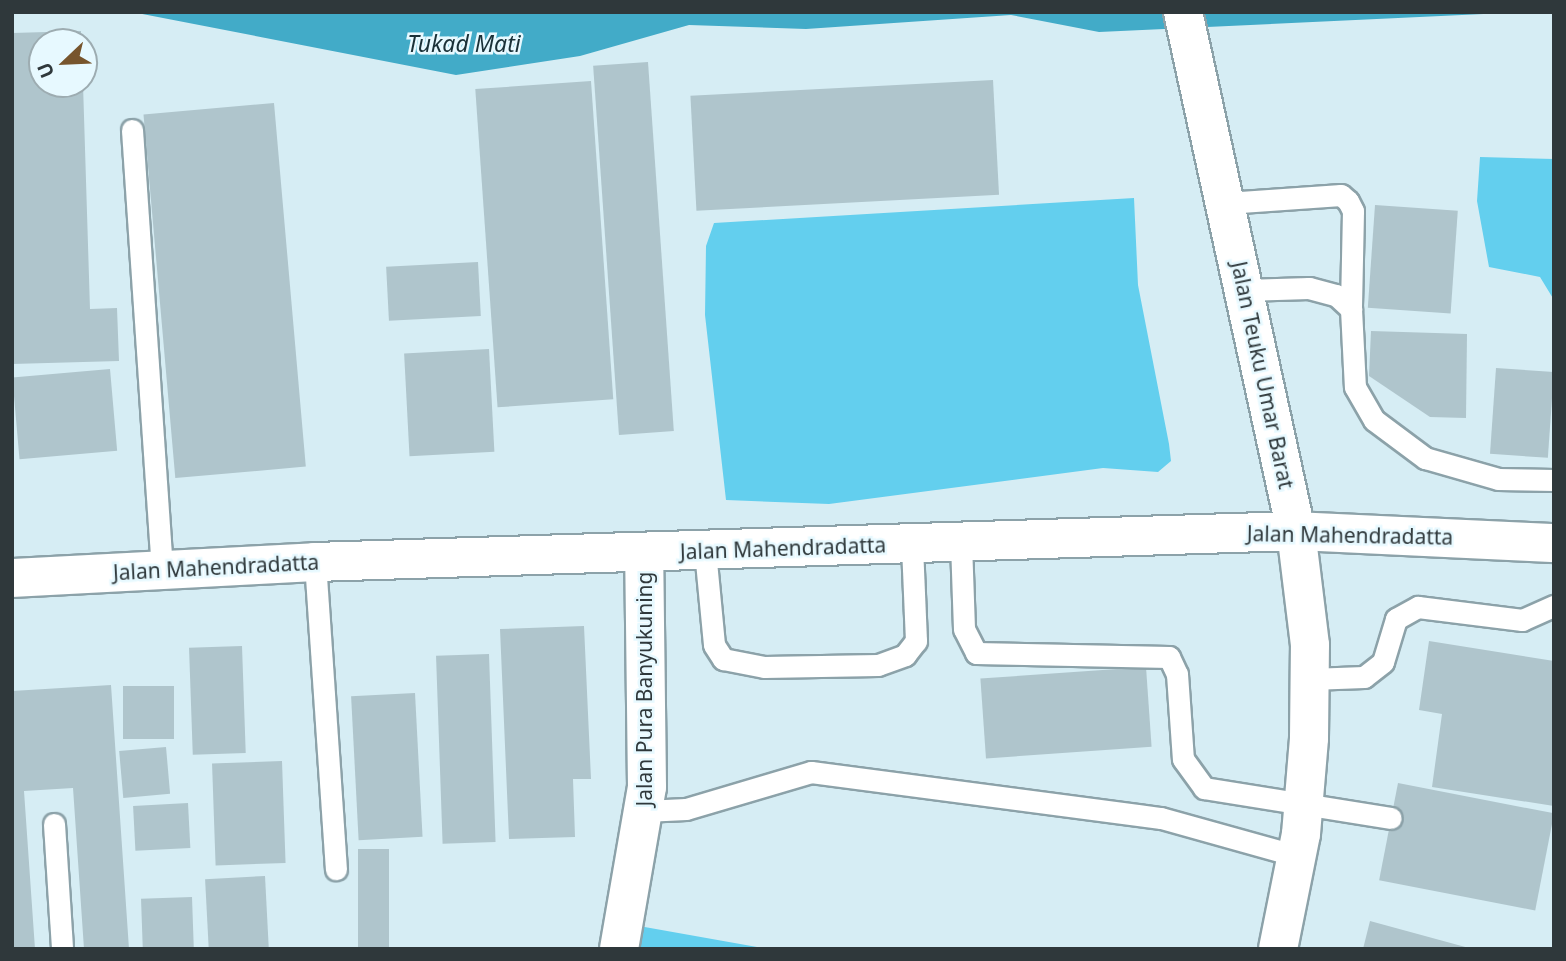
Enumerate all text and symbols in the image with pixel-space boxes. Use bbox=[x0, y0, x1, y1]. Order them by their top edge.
north arrow bbox=[28, 28, 98, 98]
water label: Tukad Mati bbox=[407, 29, 521, 57]
text: U bbox=[31, 59, 60, 82]
street label: Jalan Teuku Umar Barat bbox=[1227, 259, 1299, 491]
street label: Jalan Mahendradatta bbox=[1247, 521, 1453, 549]
street label: Jalan Mahendradatta bbox=[679, 532, 887, 564]
street label: Jalan Mahendradatta bbox=[112, 549, 320, 585]
street label: Jalan Pura Banyukuning bbox=[631, 572, 657, 806]

